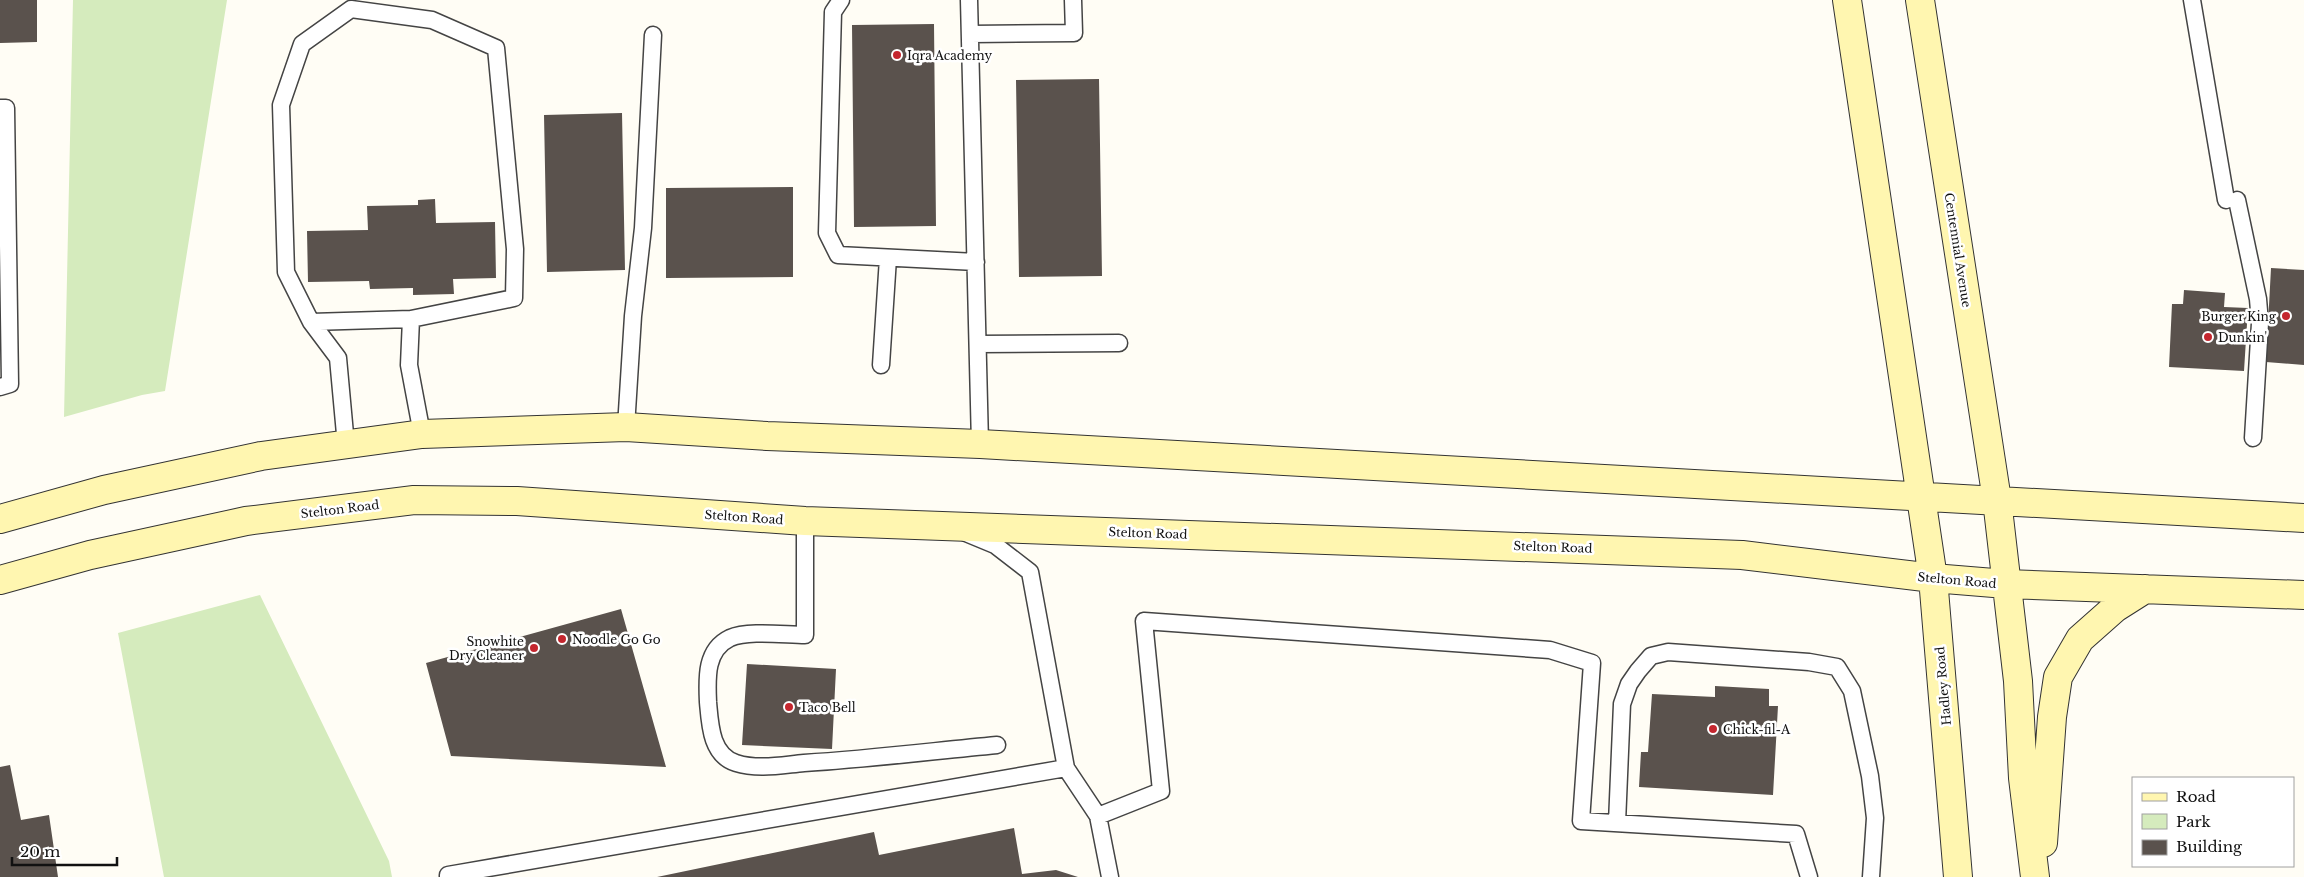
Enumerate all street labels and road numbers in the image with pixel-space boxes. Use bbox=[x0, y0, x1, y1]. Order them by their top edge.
street label: Centennial Avenue bbox=[1942, 192, 1975, 309]
street label: Stelton Road bbox=[300, 497, 380, 521]
street label: Stelton Road bbox=[704, 507, 784, 527]
street label: Stelton Road bbox=[1108, 524, 1188, 542]
street label: Stelton Road bbox=[1513, 538, 1593, 556]
street label: Stelton Road bbox=[1917, 569, 1997, 591]
street label: Hadley Road bbox=[1932, 646, 1954, 726]

